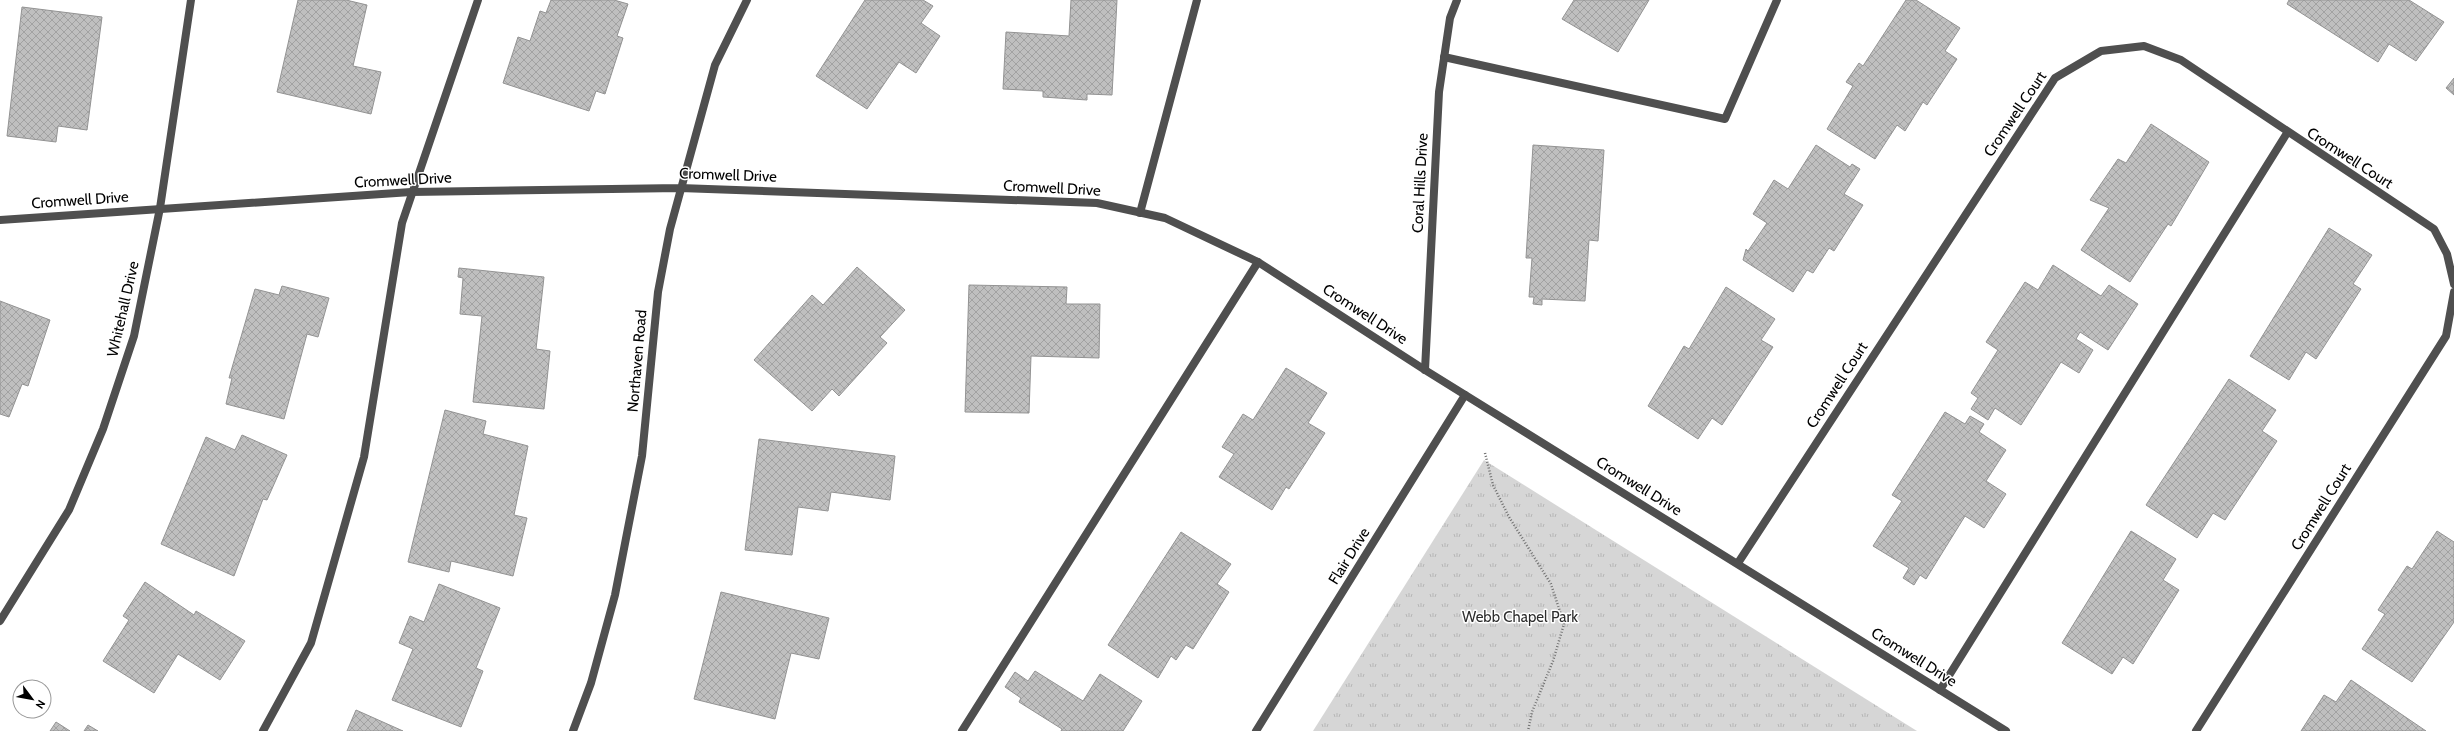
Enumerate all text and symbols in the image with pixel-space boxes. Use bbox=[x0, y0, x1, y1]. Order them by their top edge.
street label: Cromwell Court bbox=[1980, 68, 2050, 160]
street label: Cromwell Court bbox=[2304, 124, 2396, 192]
street label: Coral Hills Drive bbox=[1408, 132, 1432, 233]
street label: Cromwell Drive bbox=[679, 164, 777, 186]
street label: Cromwell Drive bbox=[354, 168, 452, 192]
street label: Cromwell Drive bbox=[1003, 176, 1101, 200]
street label: Cromwell Drive bbox=[31, 188, 130, 212]
street label: Whitehall Drive bbox=[103, 259, 143, 359]
street label: Cromwell Drive bbox=[1319, 280, 1411, 348]
street label: Northaven Road bbox=[624, 309, 650, 413]
street label: Cromwell Court bbox=[1803, 339, 1871, 431]
street label: Cromwell Drive bbox=[1593, 453, 1685, 520]
street label: Cromwell Court bbox=[2287, 460, 2355, 554]
street label: Flair Drive bbox=[1325, 524, 1374, 588]
park label: Webb Chapel Park bbox=[1462, 608, 1578, 626]
street label: Cromwell Drive bbox=[1868, 624, 1960, 691]
north arrow bbox=[12, 679, 52, 719]
text: N bbox=[32, 697, 48, 711]

